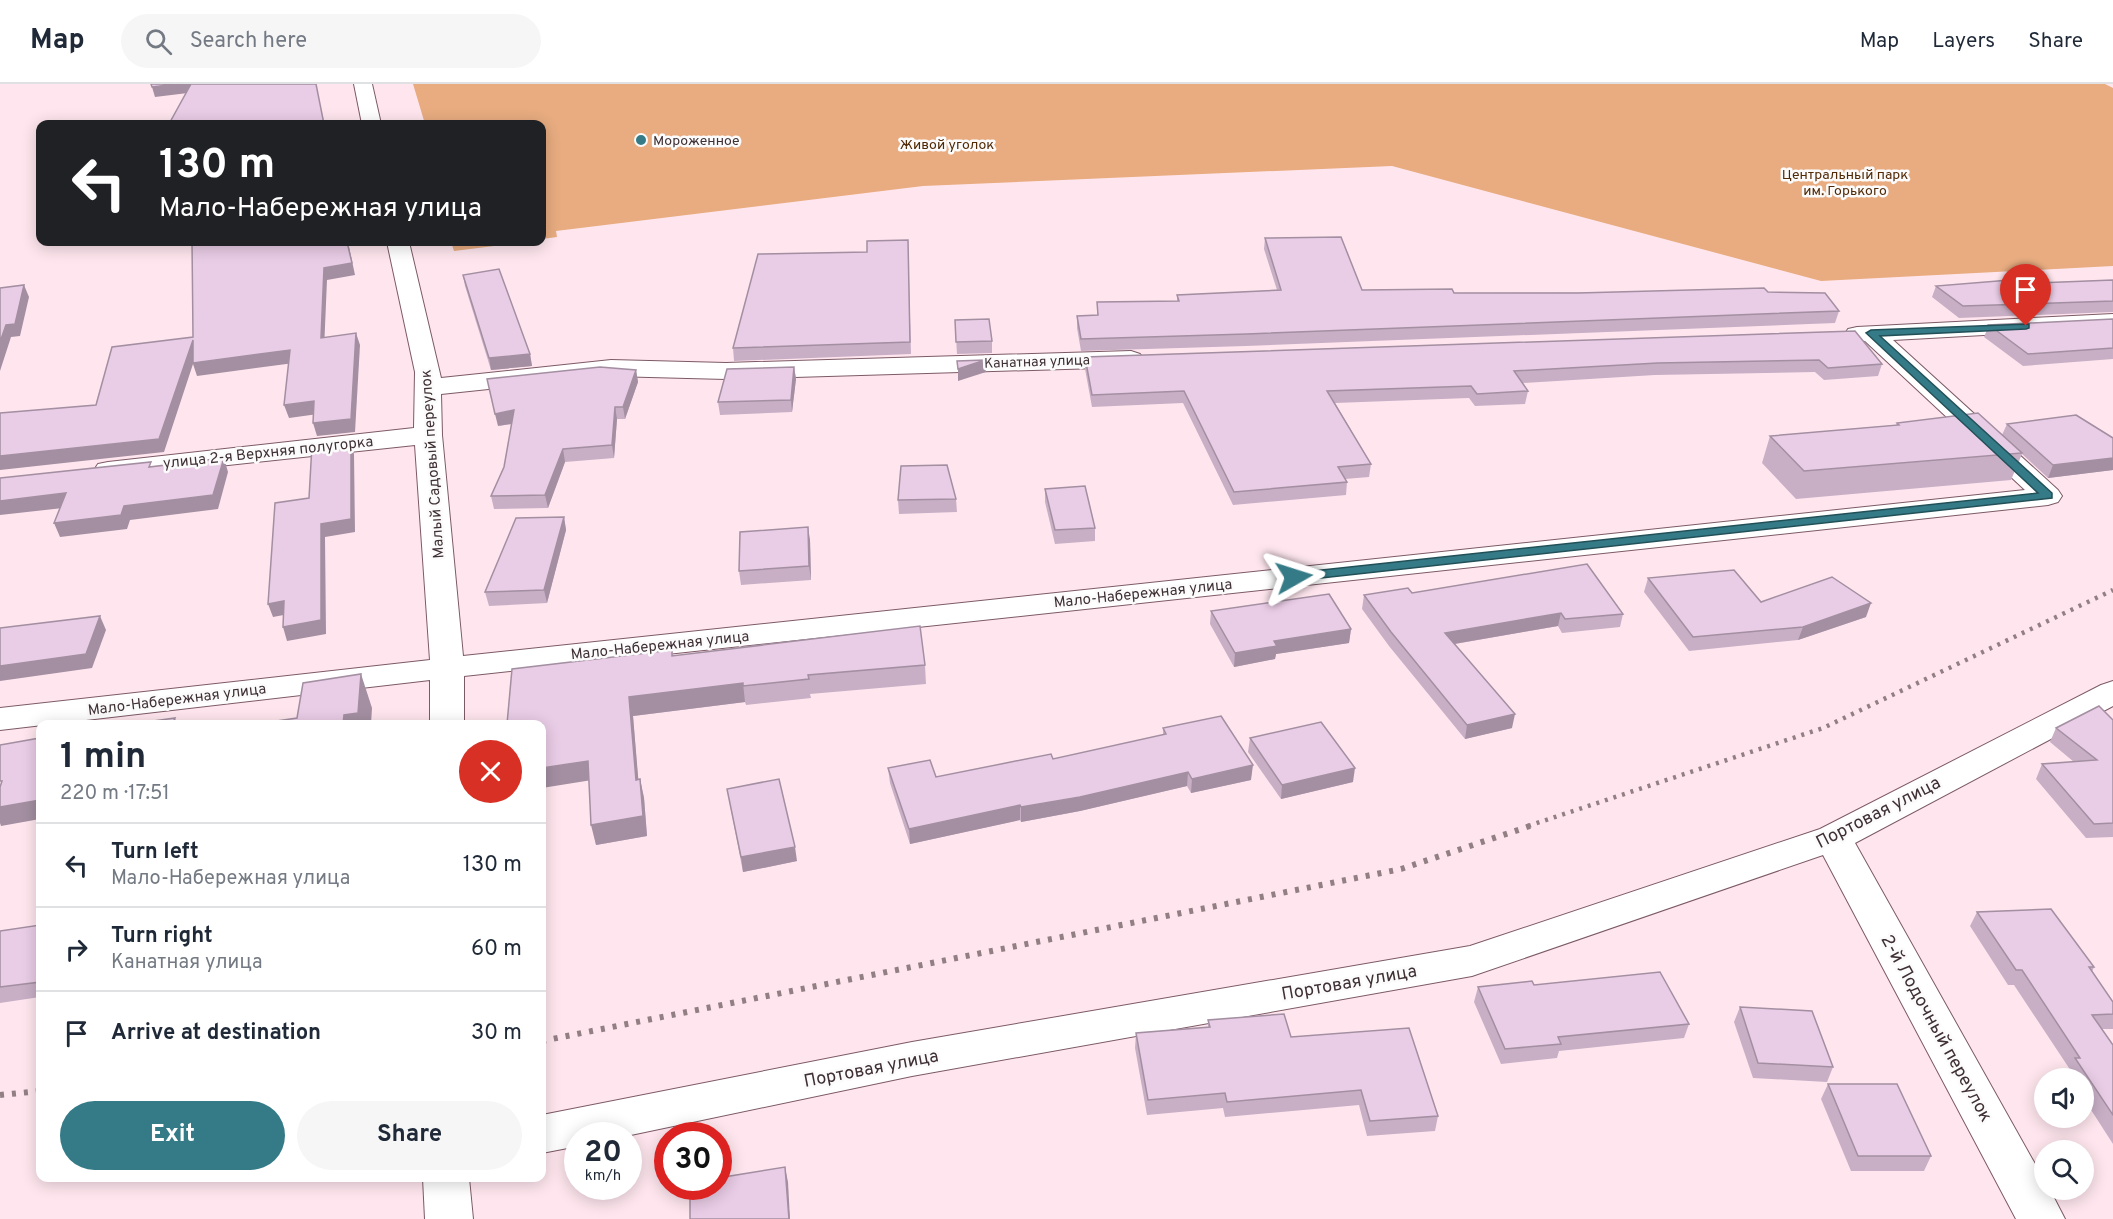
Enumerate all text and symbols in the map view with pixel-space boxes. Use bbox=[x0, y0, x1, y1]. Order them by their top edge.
search box bbox=[121, 14, 541, 68]
text: Map bbox=[30, 23, 85, 59]
icon: search bbox=[142, 25, 175, 58]
text: Search here bbox=[190, 28, 307, 55]
text: Map bbox=[1860, 28, 1899, 55]
text: Layers bbox=[1932, 28, 1995, 55]
text: Share bbox=[2028, 28, 2083, 55]
marker: Мороженное bbox=[634, 133, 648, 147]
place label: Мороженное bbox=[653, 133, 739, 150]
park label: Живой уголок bbox=[900, 137, 994, 154]
text: 130 m bbox=[159, 140, 275, 193]
icon: left bbox=[60, 144, 138, 222]
park label: Центральный парк им. Горького bbox=[1782, 167, 1908, 200]
text: Мало-Набережная улица bbox=[159, 192, 482, 226]
pin bbox=[2000, 264, 2051, 326]
icon: arrive bbox=[2009, 273, 2042, 306]
street label: Канатная улица bbox=[984, 352, 1090, 373]
street label: Малый Садовый переулок bbox=[417, 369, 450, 559]
street label: улица 2-я Верхняя полугорка bbox=[162, 433, 374, 474]
position arrow bbox=[1262, 545, 1326, 609]
street label: Мало-Набережная улица bbox=[1053, 576, 1233, 613]
street label: Мало-Набережная улица bbox=[570, 628, 750, 665]
street label: Мало-Набережная улица bbox=[87, 680, 267, 721]
text: 1 min bbox=[60, 735, 146, 781]
button: close bbox=[459, 740, 522, 803]
street label: Портовая улица bbox=[1812, 772, 1945, 855]
text: 220 m · 17:51 bbox=[60, 781, 170, 807]
text: Turn left bbox=[111, 839, 199, 866]
icon: left bbox=[60, 849, 93, 882]
text: 130 m bbox=[463, 852, 522, 879]
text: Мало-Набережная улица bbox=[111, 866, 350, 892]
text: Turn right bbox=[111, 923, 213, 950]
street label: 2-й Лодочный переулок bbox=[1875, 931, 1997, 1126]
icon: right bbox=[60, 933, 93, 966]
text: 60 m bbox=[471, 936, 522, 963]
text: Канатная улица bbox=[111, 950, 263, 976]
street label: Портовая улица bbox=[1280, 960, 1419, 1007]
icon: arrive bbox=[60, 1017, 93, 1050]
text: Arrive at destination bbox=[111, 1020, 321, 1047]
text: 30 m bbox=[471, 1020, 522, 1047]
street label: Портовая улица bbox=[802, 1045, 941, 1094]
map controls bbox=[2034, 1068, 2094, 1200]
button: sound bbox=[2034, 1068, 2094, 1128]
button: Exit bbox=[60, 1101, 285, 1170]
button: Share bbox=[297, 1101, 522, 1170]
speed limit sign: 30 bbox=[654, 1122, 732, 1200]
text: 20 bbox=[584, 1135, 622, 1172]
button: search bbox=[2034, 1140, 2094, 1200]
text: km/h bbox=[585, 1167, 621, 1186]

